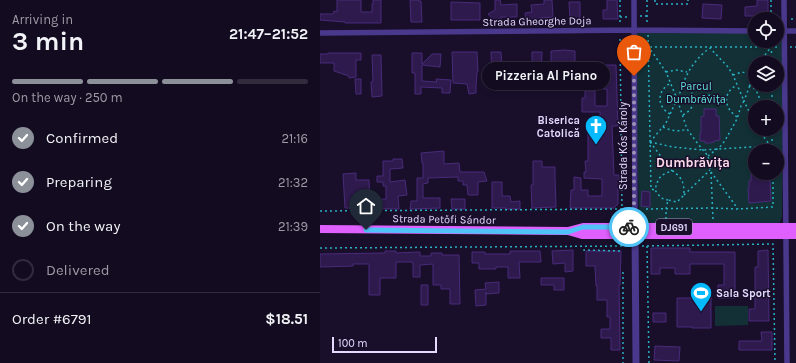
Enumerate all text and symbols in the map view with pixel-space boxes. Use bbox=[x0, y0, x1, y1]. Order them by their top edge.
text: Arriving in bbox=[12, 12, 73, 27]
map controls bbox=[748, 12, 784, 180]
button: locate bbox=[748, 12, 784, 48]
street label: Strada Gheorghe Doja bbox=[482, 14, 592, 29]
text: 21:47–21:52 bbox=[229, 25, 308, 43]
text: 3 min bbox=[12, 26, 84, 57]
pin bbox=[617, 35, 651, 76]
icon: bag bbox=[623, 41, 645, 63]
button: layers bbox=[748, 56, 784, 92]
callout: Pizzeria Al Piano bbox=[482, 62, 610, 90]
text: Pizzeria Al Piano bbox=[495, 68, 597, 83]
park label: Parcul Dumbrăvița bbox=[666, 80, 726, 106]
text: On the way · 250 m bbox=[12, 90, 123, 105]
button: + bbox=[748, 100, 784, 136]
street label: Strada Kós Károly bbox=[617, 102, 630, 190]
church icon: Biserica Catolică bbox=[583, 113, 609, 146]
place label: Biserica Catolică bbox=[537, 114, 580, 140]
icon: check bbox=[12, 127, 34, 149]
text: Confirmed bbox=[46, 129, 118, 147]
text: 21:16 bbox=[281, 131, 308, 146]
button: − bbox=[748, 144, 784, 180]
district label: Dumbrăvița bbox=[656, 155, 730, 171]
icon: check bbox=[12, 171, 34, 193]
text: Preparing bbox=[46, 173, 112, 191]
text: 21:32 bbox=[278, 175, 308, 190]
pin bbox=[349, 189, 383, 230]
icon: home bbox=[355, 195, 377, 217]
courier bbox=[609, 207, 649, 247]
street label: Strada Petőfi Sándor bbox=[392, 212, 496, 227]
icon: check bbox=[12, 215, 34, 237]
icon: bike bbox=[618, 216, 640, 238]
text: On the way bbox=[46, 217, 120, 235]
text: 21:39 bbox=[278, 219, 308, 234]
road number: DJ691 bbox=[656, 219, 692, 235]
text: Delivered bbox=[46, 261, 110, 279]
sports icon: Sala Sport bbox=[688, 280, 714, 313]
place label: Sala Sport bbox=[716, 287, 771, 300]
text: Order #6791 bbox=[12, 310, 91, 328]
text: $18.51 bbox=[265, 310, 308, 328]
scale bar bbox=[332, 335, 437, 354]
text: 100 m bbox=[338, 337, 368, 350]

